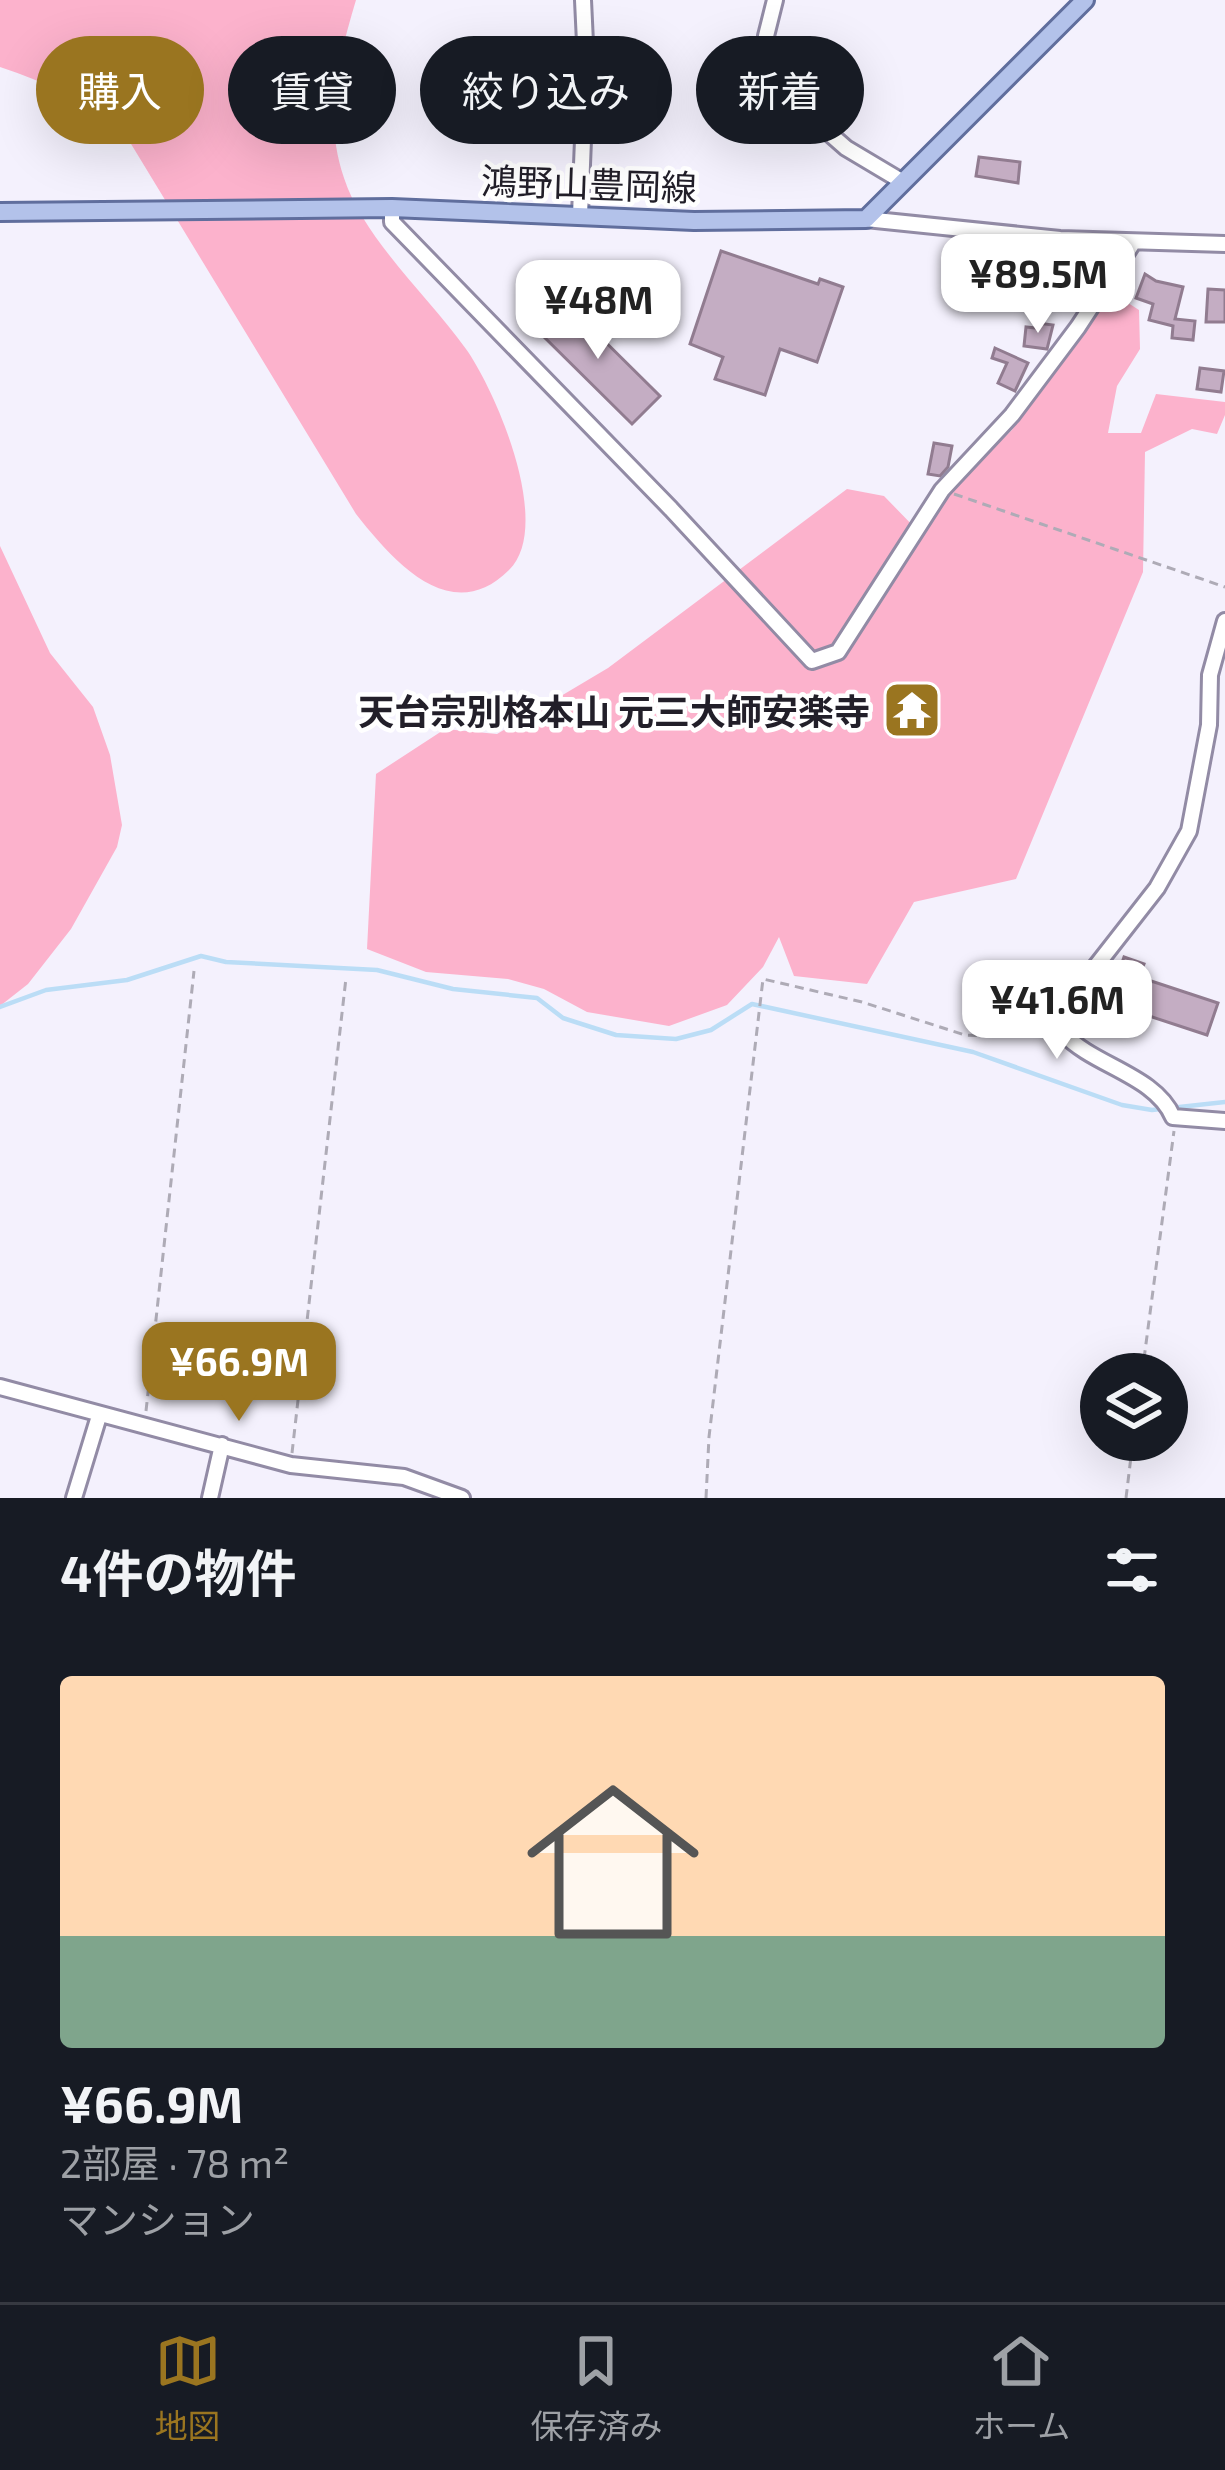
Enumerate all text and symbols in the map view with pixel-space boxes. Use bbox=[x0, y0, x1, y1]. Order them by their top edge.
chip: 購入 bbox=[36, 36, 204, 144]
chip: 賃貸 bbox=[228, 36, 396, 144]
chip: 絞り込み bbox=[420, 36, 672, 144]
chip: 新着 bbox=[696, 36, 864, 144]
street label: 鴻野山豊岡線 bbox=[480, 158, 698, 208]
pin: ¥89.5M bbox=[940, 234, 1136, 336]
text: ¥89.5M bbox=[968, 249, 1108, 296]
pin: ¥48M bbox=[527, 260, 669, 362]
text: ¥48M bbox=[543, 275, 653, 322]
temple icon: 天台宗別格本山 元三大師安楽寺 bbox=[881, 679, 943, 741]
place label: 天台宗別格本山 元三大師安楽寺 bbox=[358, 689, 870, 732]
pin: ¥41.6M bbox=[959, 960, 1155, 1062]
text: ¥41.6M bbox=[989, 975, 1125, 1022]
pin: ¥66.9M bbox=[141, 1322, 337, 1424]
text: ¥66.9M bbox=[169, 1337, 309, 1384]
map controls bbox=[1080, 1353, 1188, 1461]
button: layers bbox=[1080, 1353, 1188, 1461]
icon: filters bbox=[1099, 1537, 1165, 1603]
text: 4件の物件 bbox=[60, 1541, 297, 1602]
icon: home bbox=[505, 1754, 721, 1970]
text: ¥66.9M bbox=[60, 2072, 243, 2133]
text: 2部屋 · 78 m² bbox=[60, 2139, 289, 2186]
text: マンション bbox=[60, 2195, 255, 2242]
tab: 地図 bbox=[155, 2328, 221, 2448]
tab: 保存済み bbox=[530, 2328, 662, 2448]
tab: ホーム bbox=[972, 2328, 1070, 2448]

